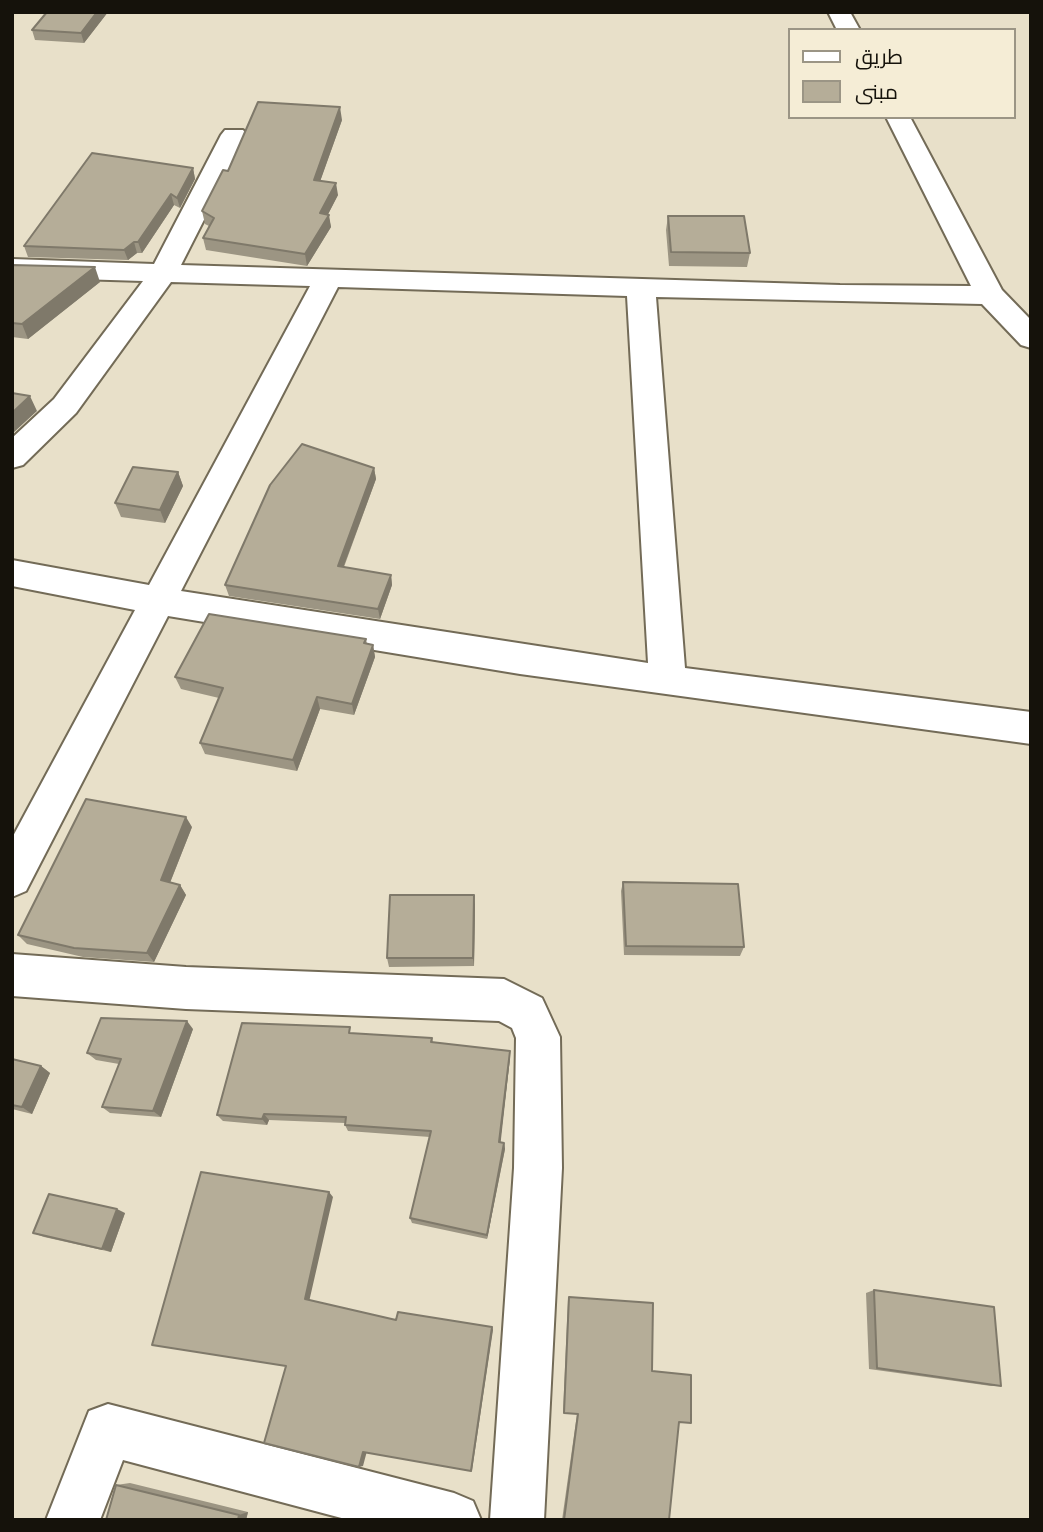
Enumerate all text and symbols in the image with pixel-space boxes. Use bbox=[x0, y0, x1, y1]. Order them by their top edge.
legend bbox=[788, 28, 1015, 119]
text: طريق bbox=[855, 45, 903, 69]
text: مبنى bbox=[855, 80, 898, 104]

